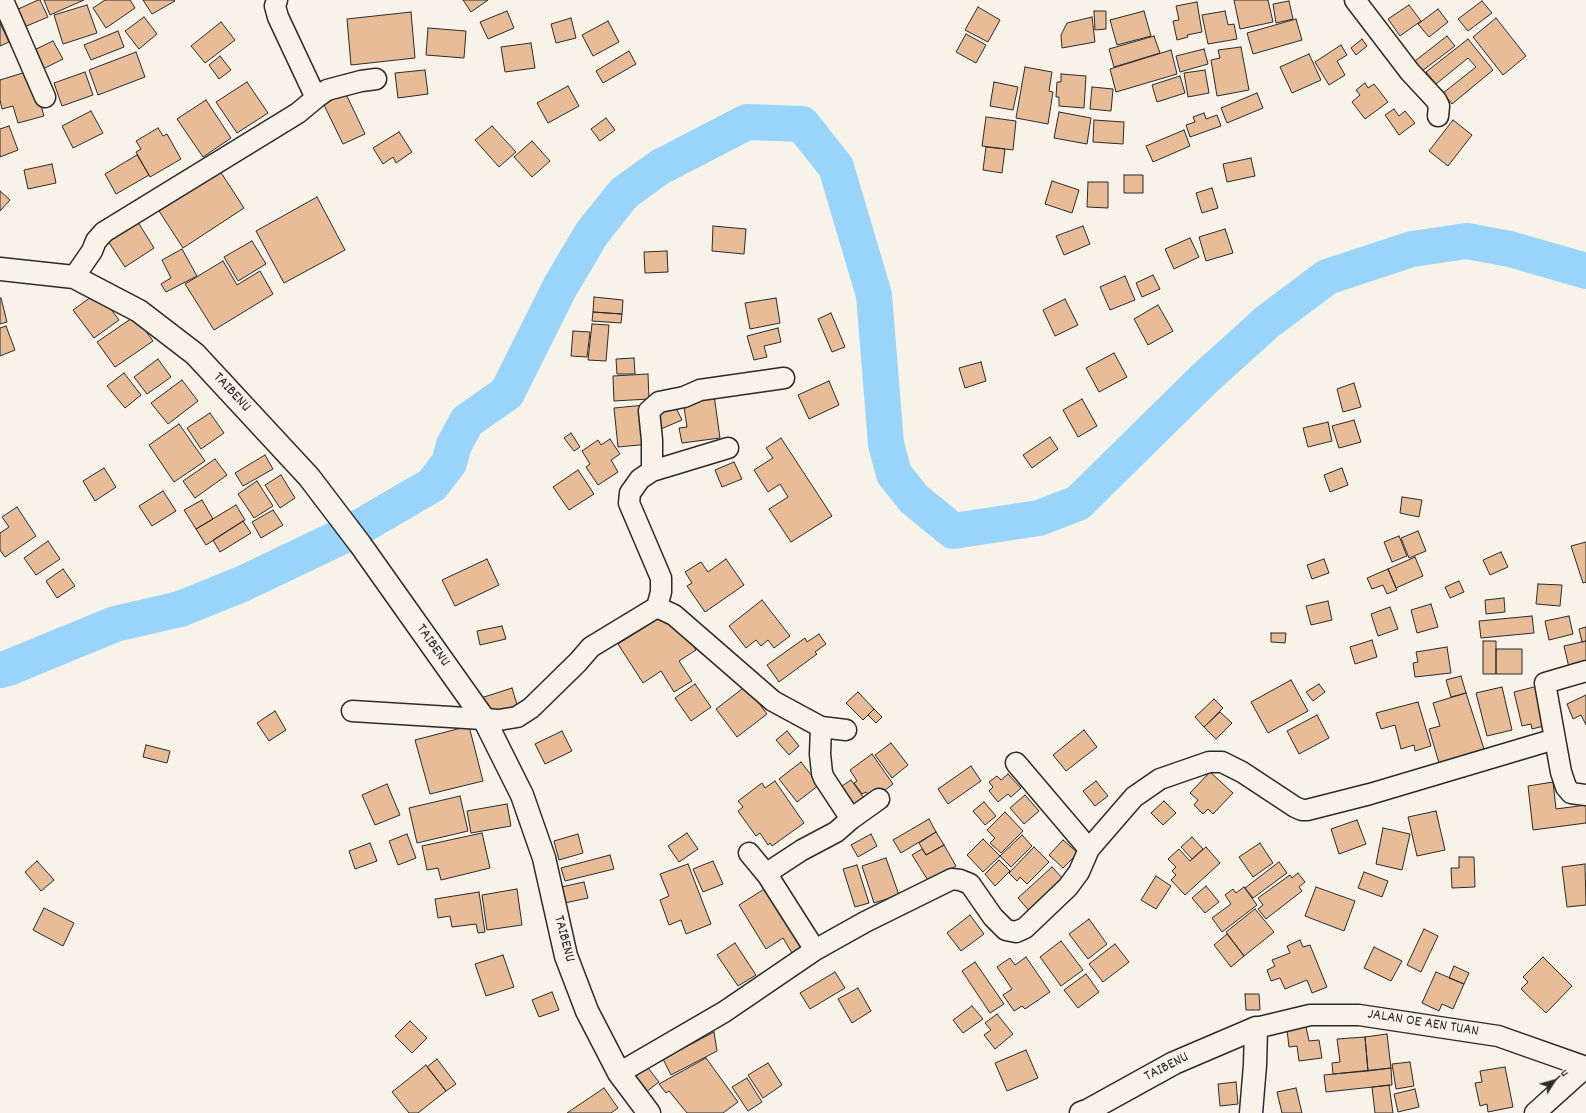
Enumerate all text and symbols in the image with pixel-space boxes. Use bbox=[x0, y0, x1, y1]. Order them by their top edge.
street label: TAIBENU bbox=[208, 370, 254, 416]
street label: TAIBENU bbox=[411, 621, 453, 671]
street label: TAIBENU bbox=[548, 914, 578, 964]
street label: JALAN OE AEN TUAN bbox=[1366, 1006, 1480, 1042]
street label: TAIBENU bbox=[1142, 1049, 1192, 1087]
north arrow bbox=[1534, 1061, 1574, 1101]
text: U bbox=[1556, 1067, 1572, 1081]

